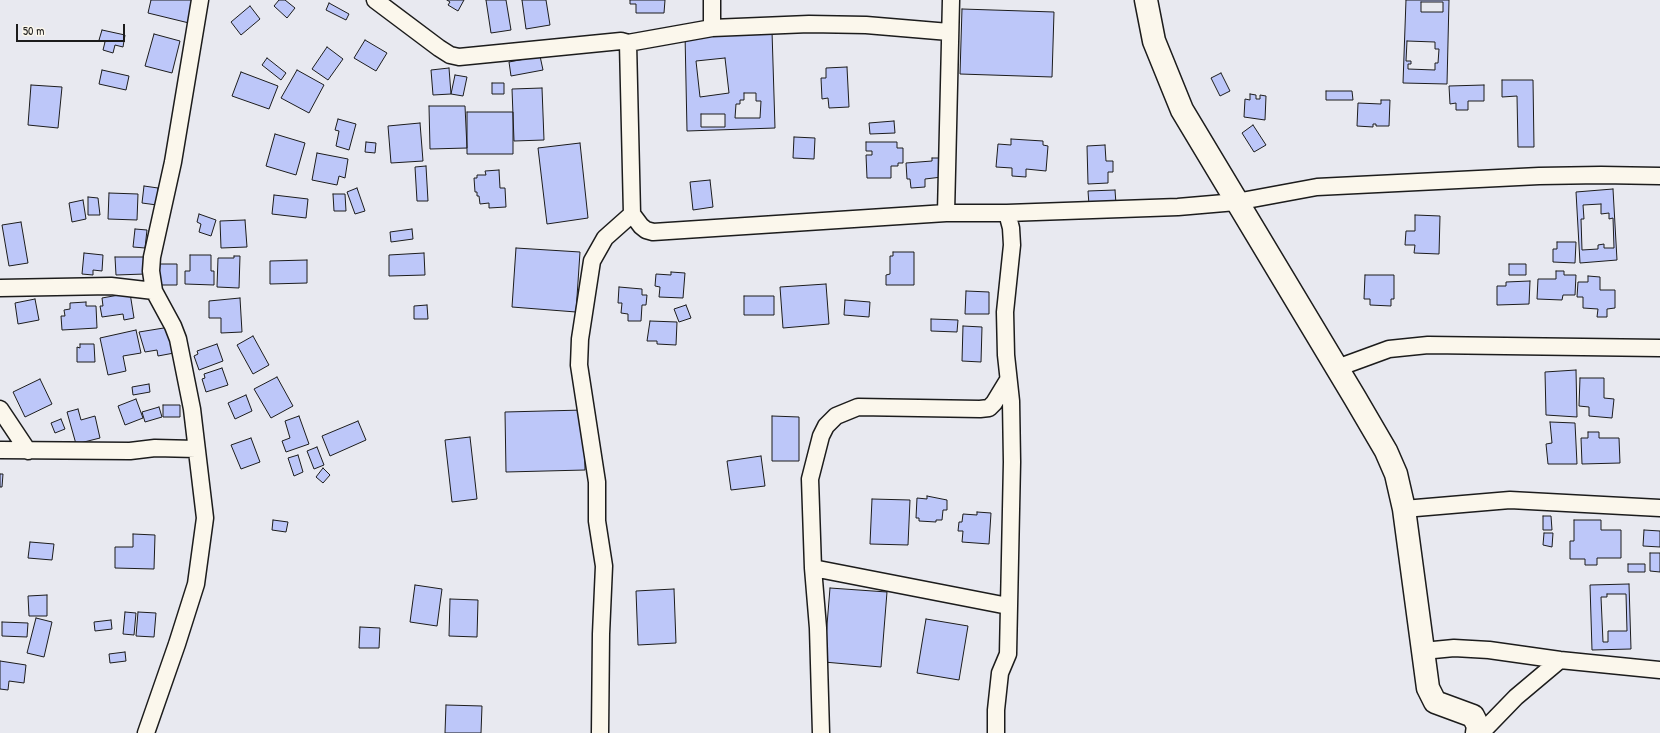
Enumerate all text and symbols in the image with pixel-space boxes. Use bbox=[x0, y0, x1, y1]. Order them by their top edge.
scale bar bbox=[18, 16, 127, 42]
text: 50 m bbox=[23, 22, 44, 39]

